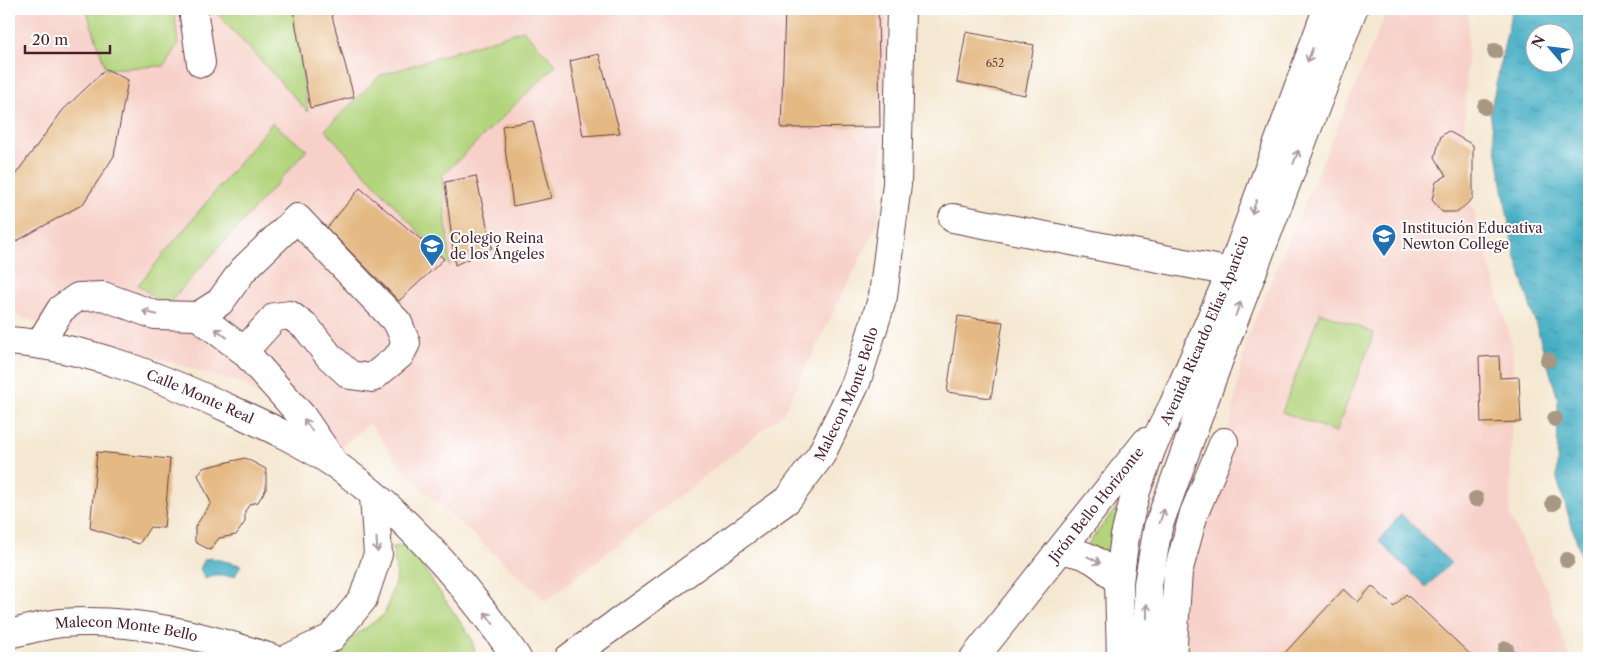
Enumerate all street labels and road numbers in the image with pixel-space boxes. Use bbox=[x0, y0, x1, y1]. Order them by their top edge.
street label: Avenida Ricardo Elías Aparicio bbox=[1155, 233, 1253, 429]
street label: Malecon Monte Bello bbox=[810, 325, 882, 464]
street label: Calle Monte Real bbox=[144, 365, 257, 428]
street label: Jirón Bello Horizonte bbox=[1044, 443, 1148, 567]
street label: Malecon Monte Bello bbox=[54, 613, 200, 645]

